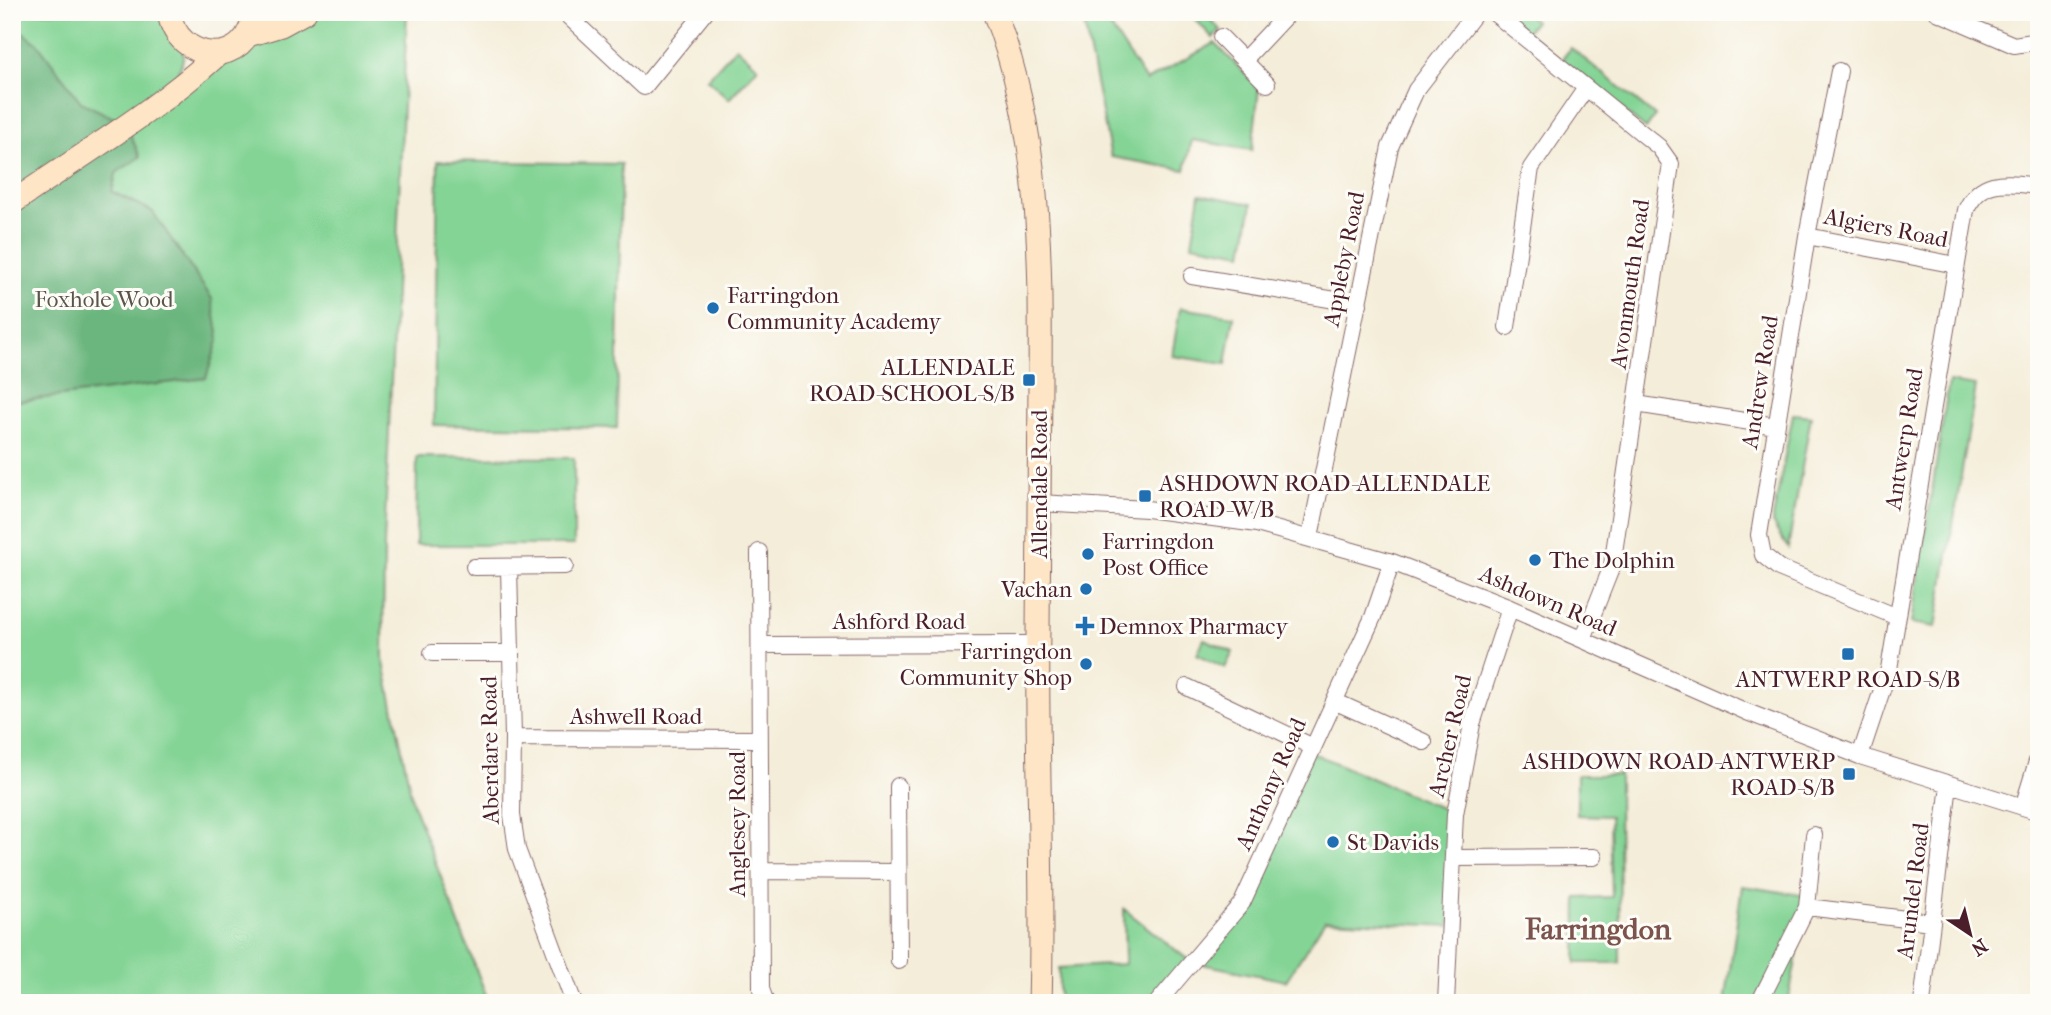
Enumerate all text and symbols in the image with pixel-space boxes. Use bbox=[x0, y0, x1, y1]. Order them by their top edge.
street label: Appleby Road bbox=[1317, 189, 1370, 330]
street label: Avonmouth Road bbox=[1605, 197, 1655, 372]
street label: Algiers Road bbox=[1821, 203, 1951, 253]
place label: Farringdon Community Academy bbox=[727, 282, 942, 335]
park label: Foxhole Wood bbox=[34, 286, 174, 313]
marker: Farringdon Community Academy bbox=[705, 300, 721, 316]
street label: Andrew Road bbox=[1736, 313, 1784, 452]
place label: ALLENDALE ROAD-SCHOOL-S/B bbox=[809, 354, 1015, 407]
street label: Antwerp Road bbox=[1879, 366, 1929, 513]
marker: ALLENDALE ROAD-SCHOOL-S/B bbox=[1021, 372, 1037, 388]
street label: Allendale Road bbox=[1026, 409, 1053, 559]
place label: ASHDOWN ROAD-ALLENDALE ROAD-W/B bbox=[1158, 470, 1490, 523]
marker: ASHDOWN ROAD-ALLENDALE ROAD-W/B bbox=[1137, 488, 1153, 504]
place label: Farringdon Post Office bbox=[1102, 528, 1215, 581]
marker: Farringdon Post Office bbox=[1080, 546, 1096, 562]
place label: The Dolphin bbox=[1549, 547, 1675, 574]
marker: The Dolphin bbox=[1527, 552, 1543, 568]
street label: Ashdown Road bbox=[1474, 560, 1621, 642]
place label: Vachan bbox=[1000, 576, 1073, 603]
marker: Vachan bbox=[1078, 581, 1094, 597]
street label: Ashford Road bbox=[831, 608, 966, 635]
place label: Demnox Pharmacy bbox=[1099, 613, 1288, 640]
marker: Demnox Pharmacy bbox=[1077, 618, 1093, 634]
place label: Farringdon Community Shop bbox=[900, 638, 1073, 691]
marker: ANTWERP ROAD-S/B bbox=[1840, 646, 1856, 662]
marker: Farringdon Community Shop bbox=[1078, 656, 1094, 672]
place label: ANTWERP ROAD-S/B bbox=[1735, 666, 1960, 693]
street label: Archer Road bbox=[1423, 672, 1477, 801]
street label: Aberdare Road bbox=[475, 675, 505, 825]
street label: Ashwell Road bbox=[569, 703, 703, 730]
street label: Anthony Road bbox=[1229, 713, 1312, 855]
place label: ASHDOWN ROAD-ANTWERP ROAD-S/B bbox=[1521, 748, 1835, 801]
street label: Anglesey Road bbox=[724, 751, 751, 898]
marker: ASHDOWN ROAD-ANTWERP ROAD-S/B bbox=[1841, 766, 1857, 782]
street label: Arundel Road bbox=[1891, 821, 1935, 962]
place label: St Davids bbox=[1347, 829, 1439, 856]
marker: St Davids bbox=[1325, 834, 1341, 850]
north arrow bbox=[1936, 900, 2006, 970]
district label: Farringdon bbox=[1525, 912, 1672, 947]
text: N bbox=[1966, 934, 1991, 961]

